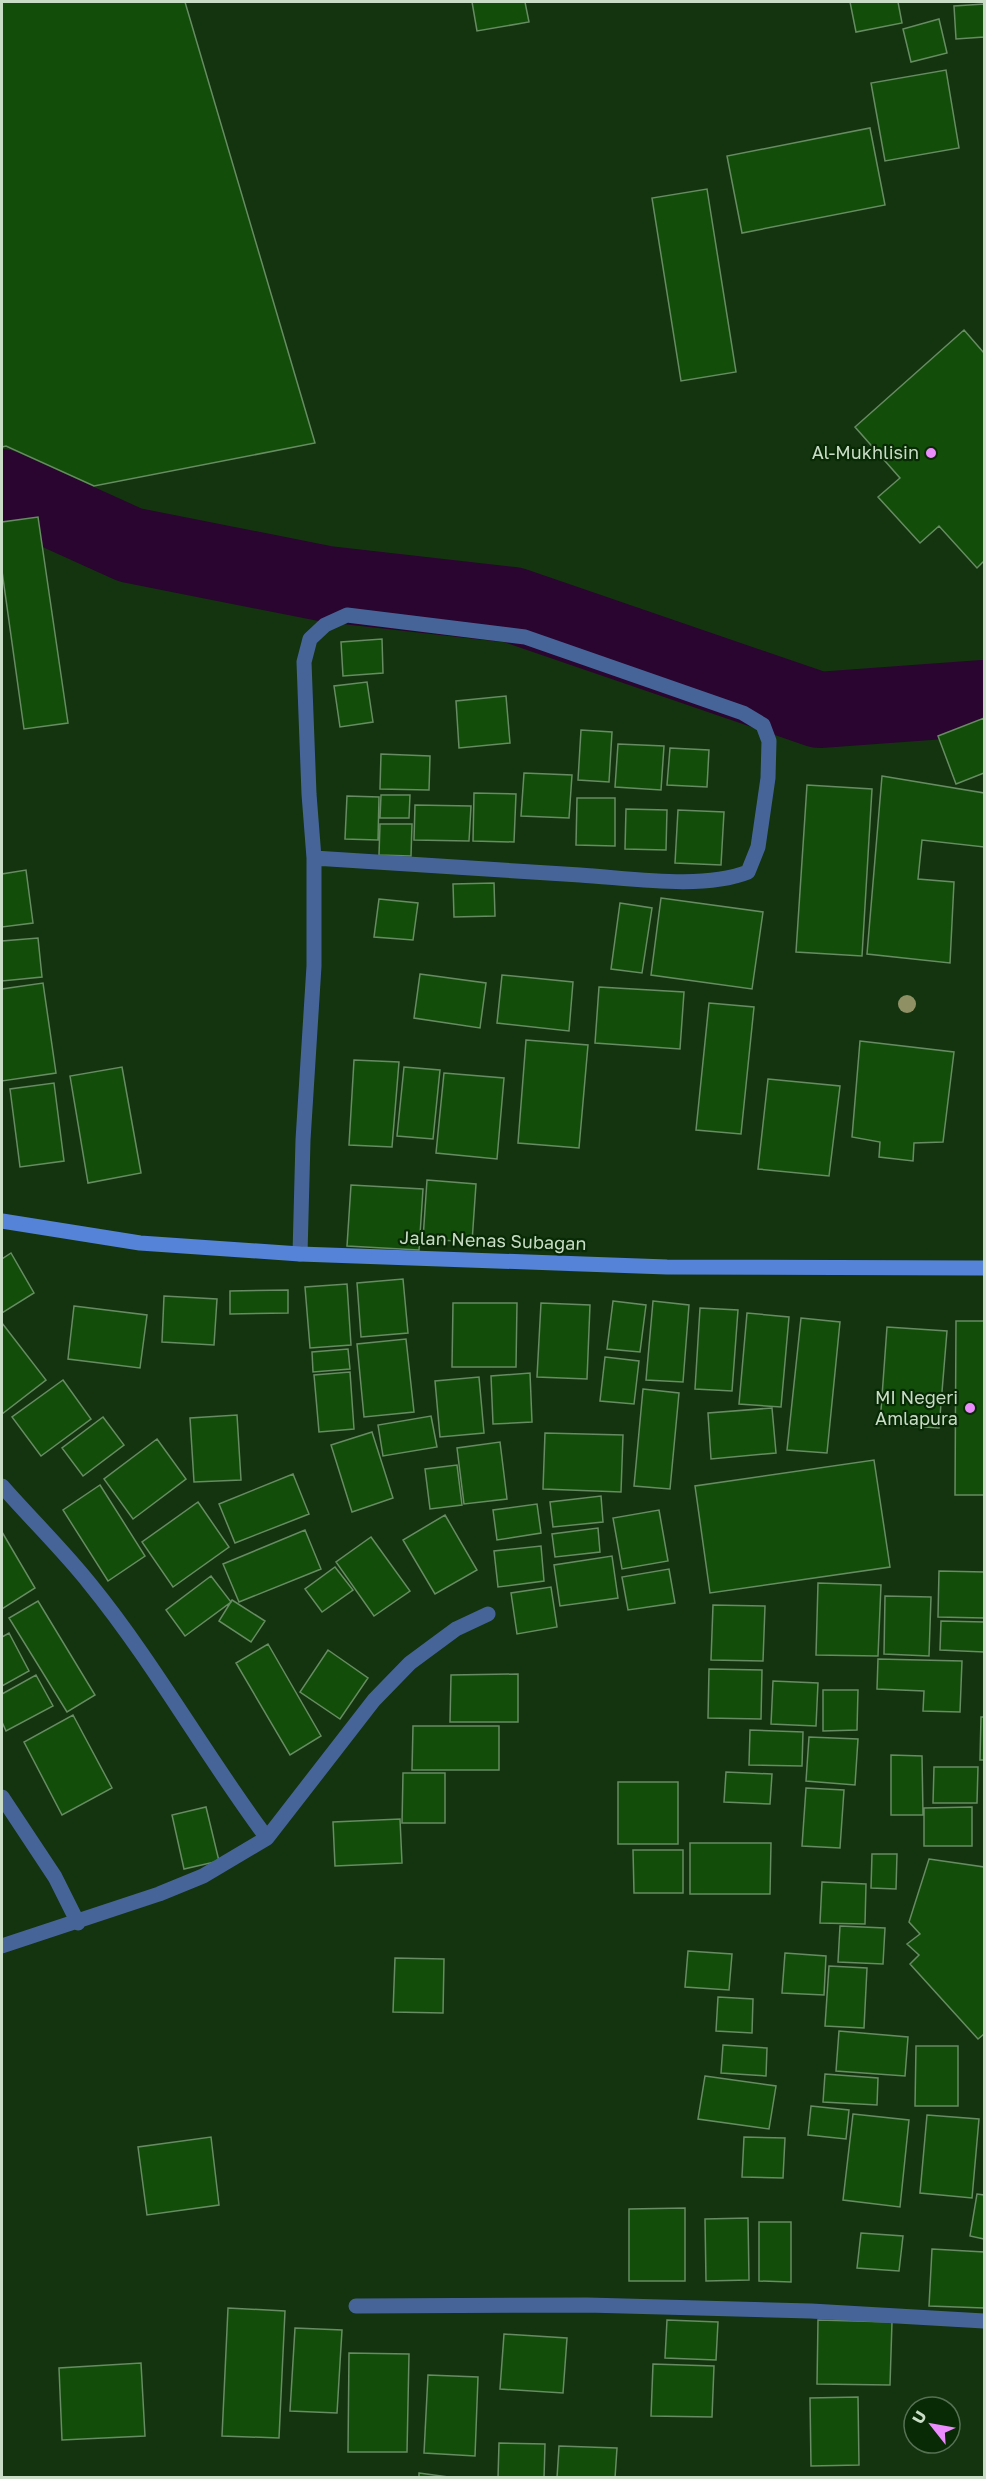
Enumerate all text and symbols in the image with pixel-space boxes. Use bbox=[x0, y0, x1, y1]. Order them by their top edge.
place label: Al-Mukhlisin bbox=[812, 441, 919, 463]
marker: Al-Mukhlisin bbox=[924, 446, 938, 460]
street label: Jalan Nenas Subagan bbox=[399, 1226, 587, 1254]
place label: MI Negeri Amlapura bbox=[875, 1386, 958, 1429]
marker: MI Negeri Amlapura bbox=[963, 1401, 977, 1415]
north arrow bbox=[902, 2395, 962, 2455]
text: U bbox=[908, 2407, 931, 2427]

